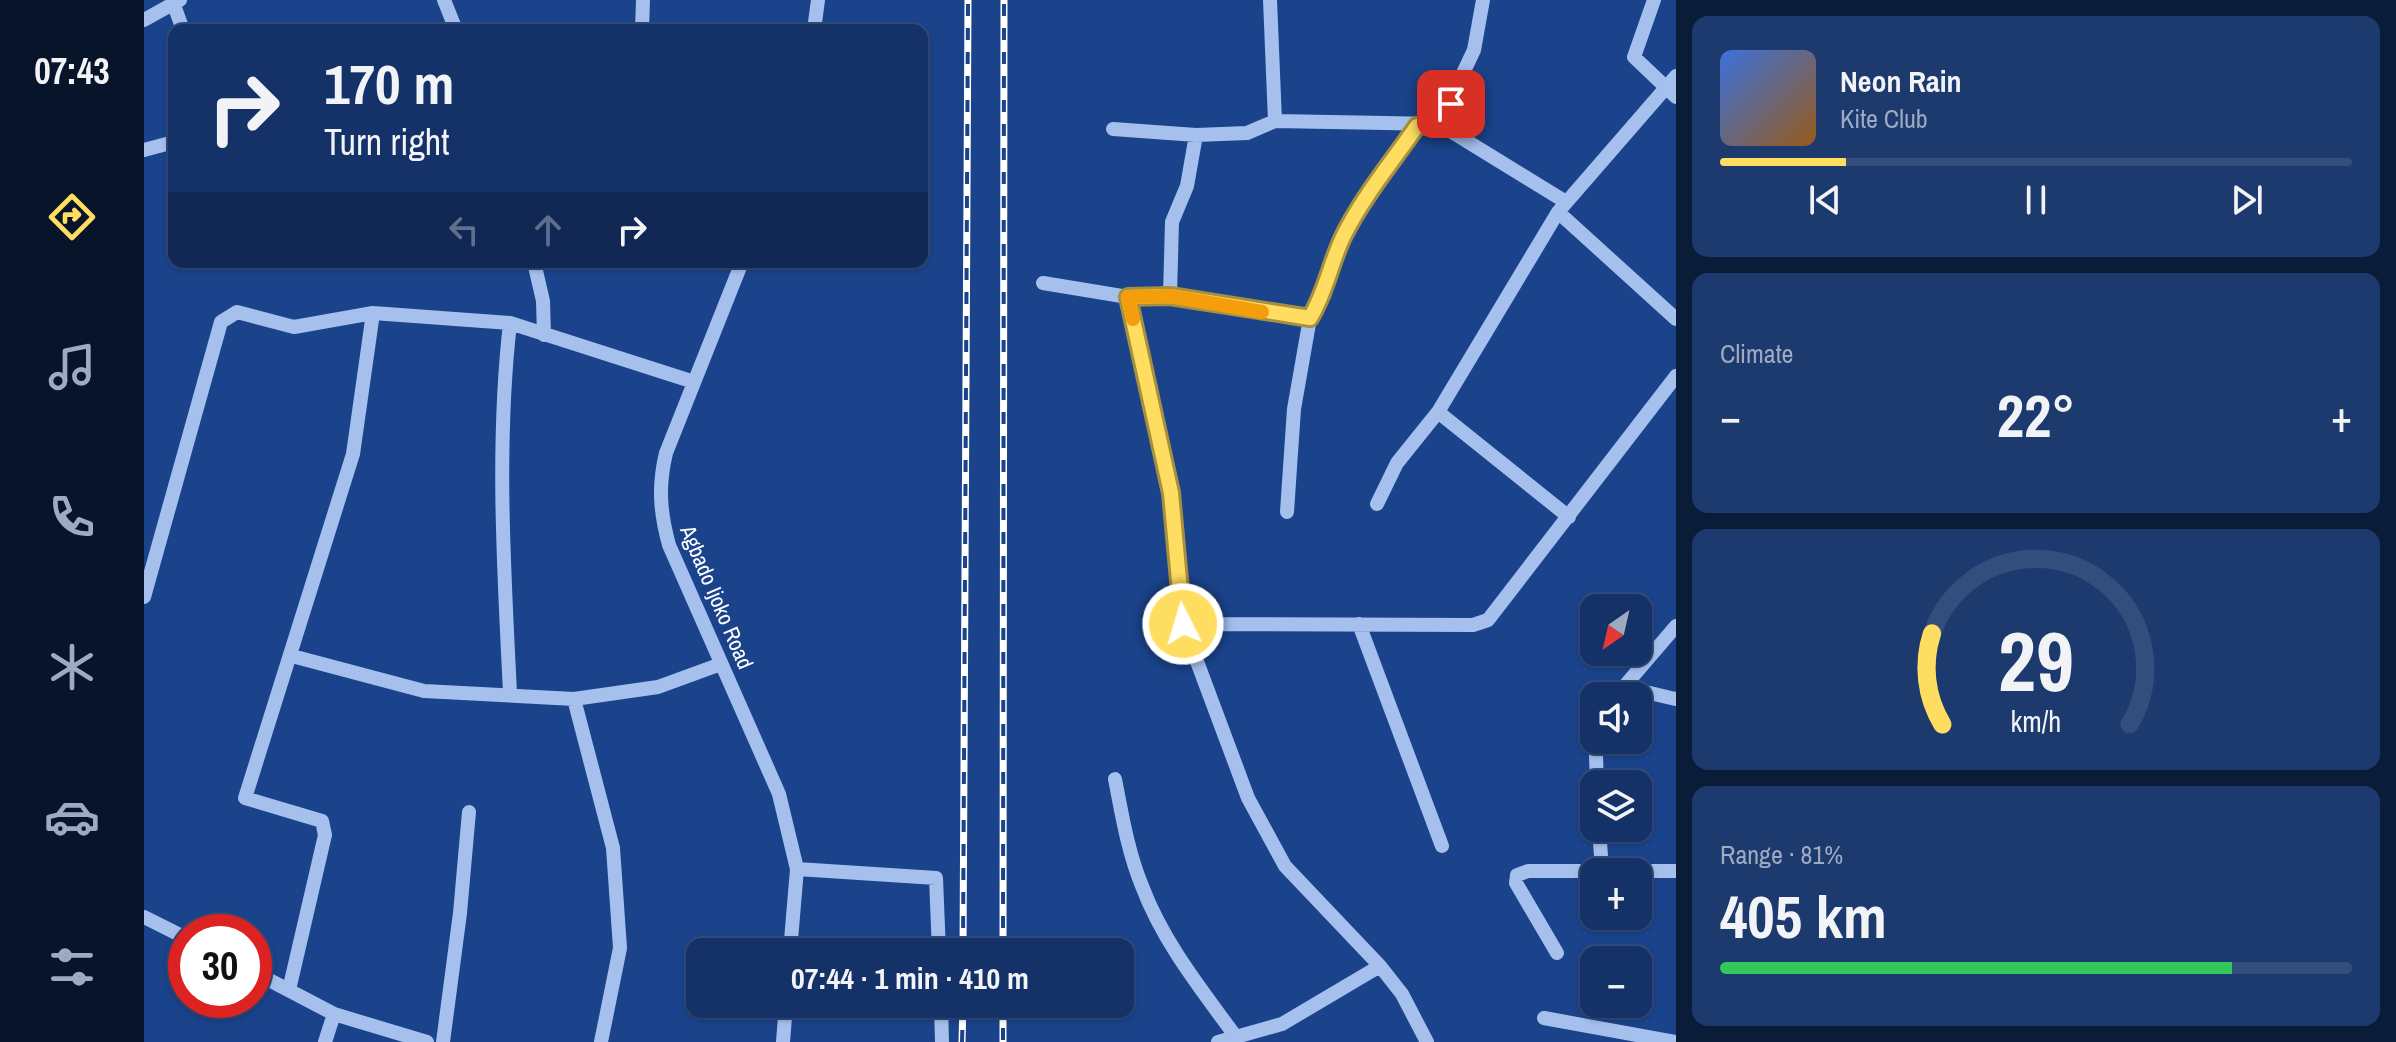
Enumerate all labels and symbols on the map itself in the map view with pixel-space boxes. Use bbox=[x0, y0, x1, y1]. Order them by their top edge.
pin bbox=[1417, 70, 1485, 138]
street label: Agbado Ijoko Road bbox=[673, 520, 761, 673]
position arrow bbox=[1141, 582, 1225, 666]
north arrow bbox=[1580, 594, 1652, 666]
speed limit sign: 30 bbox=[168, 914, 272, 1018]

